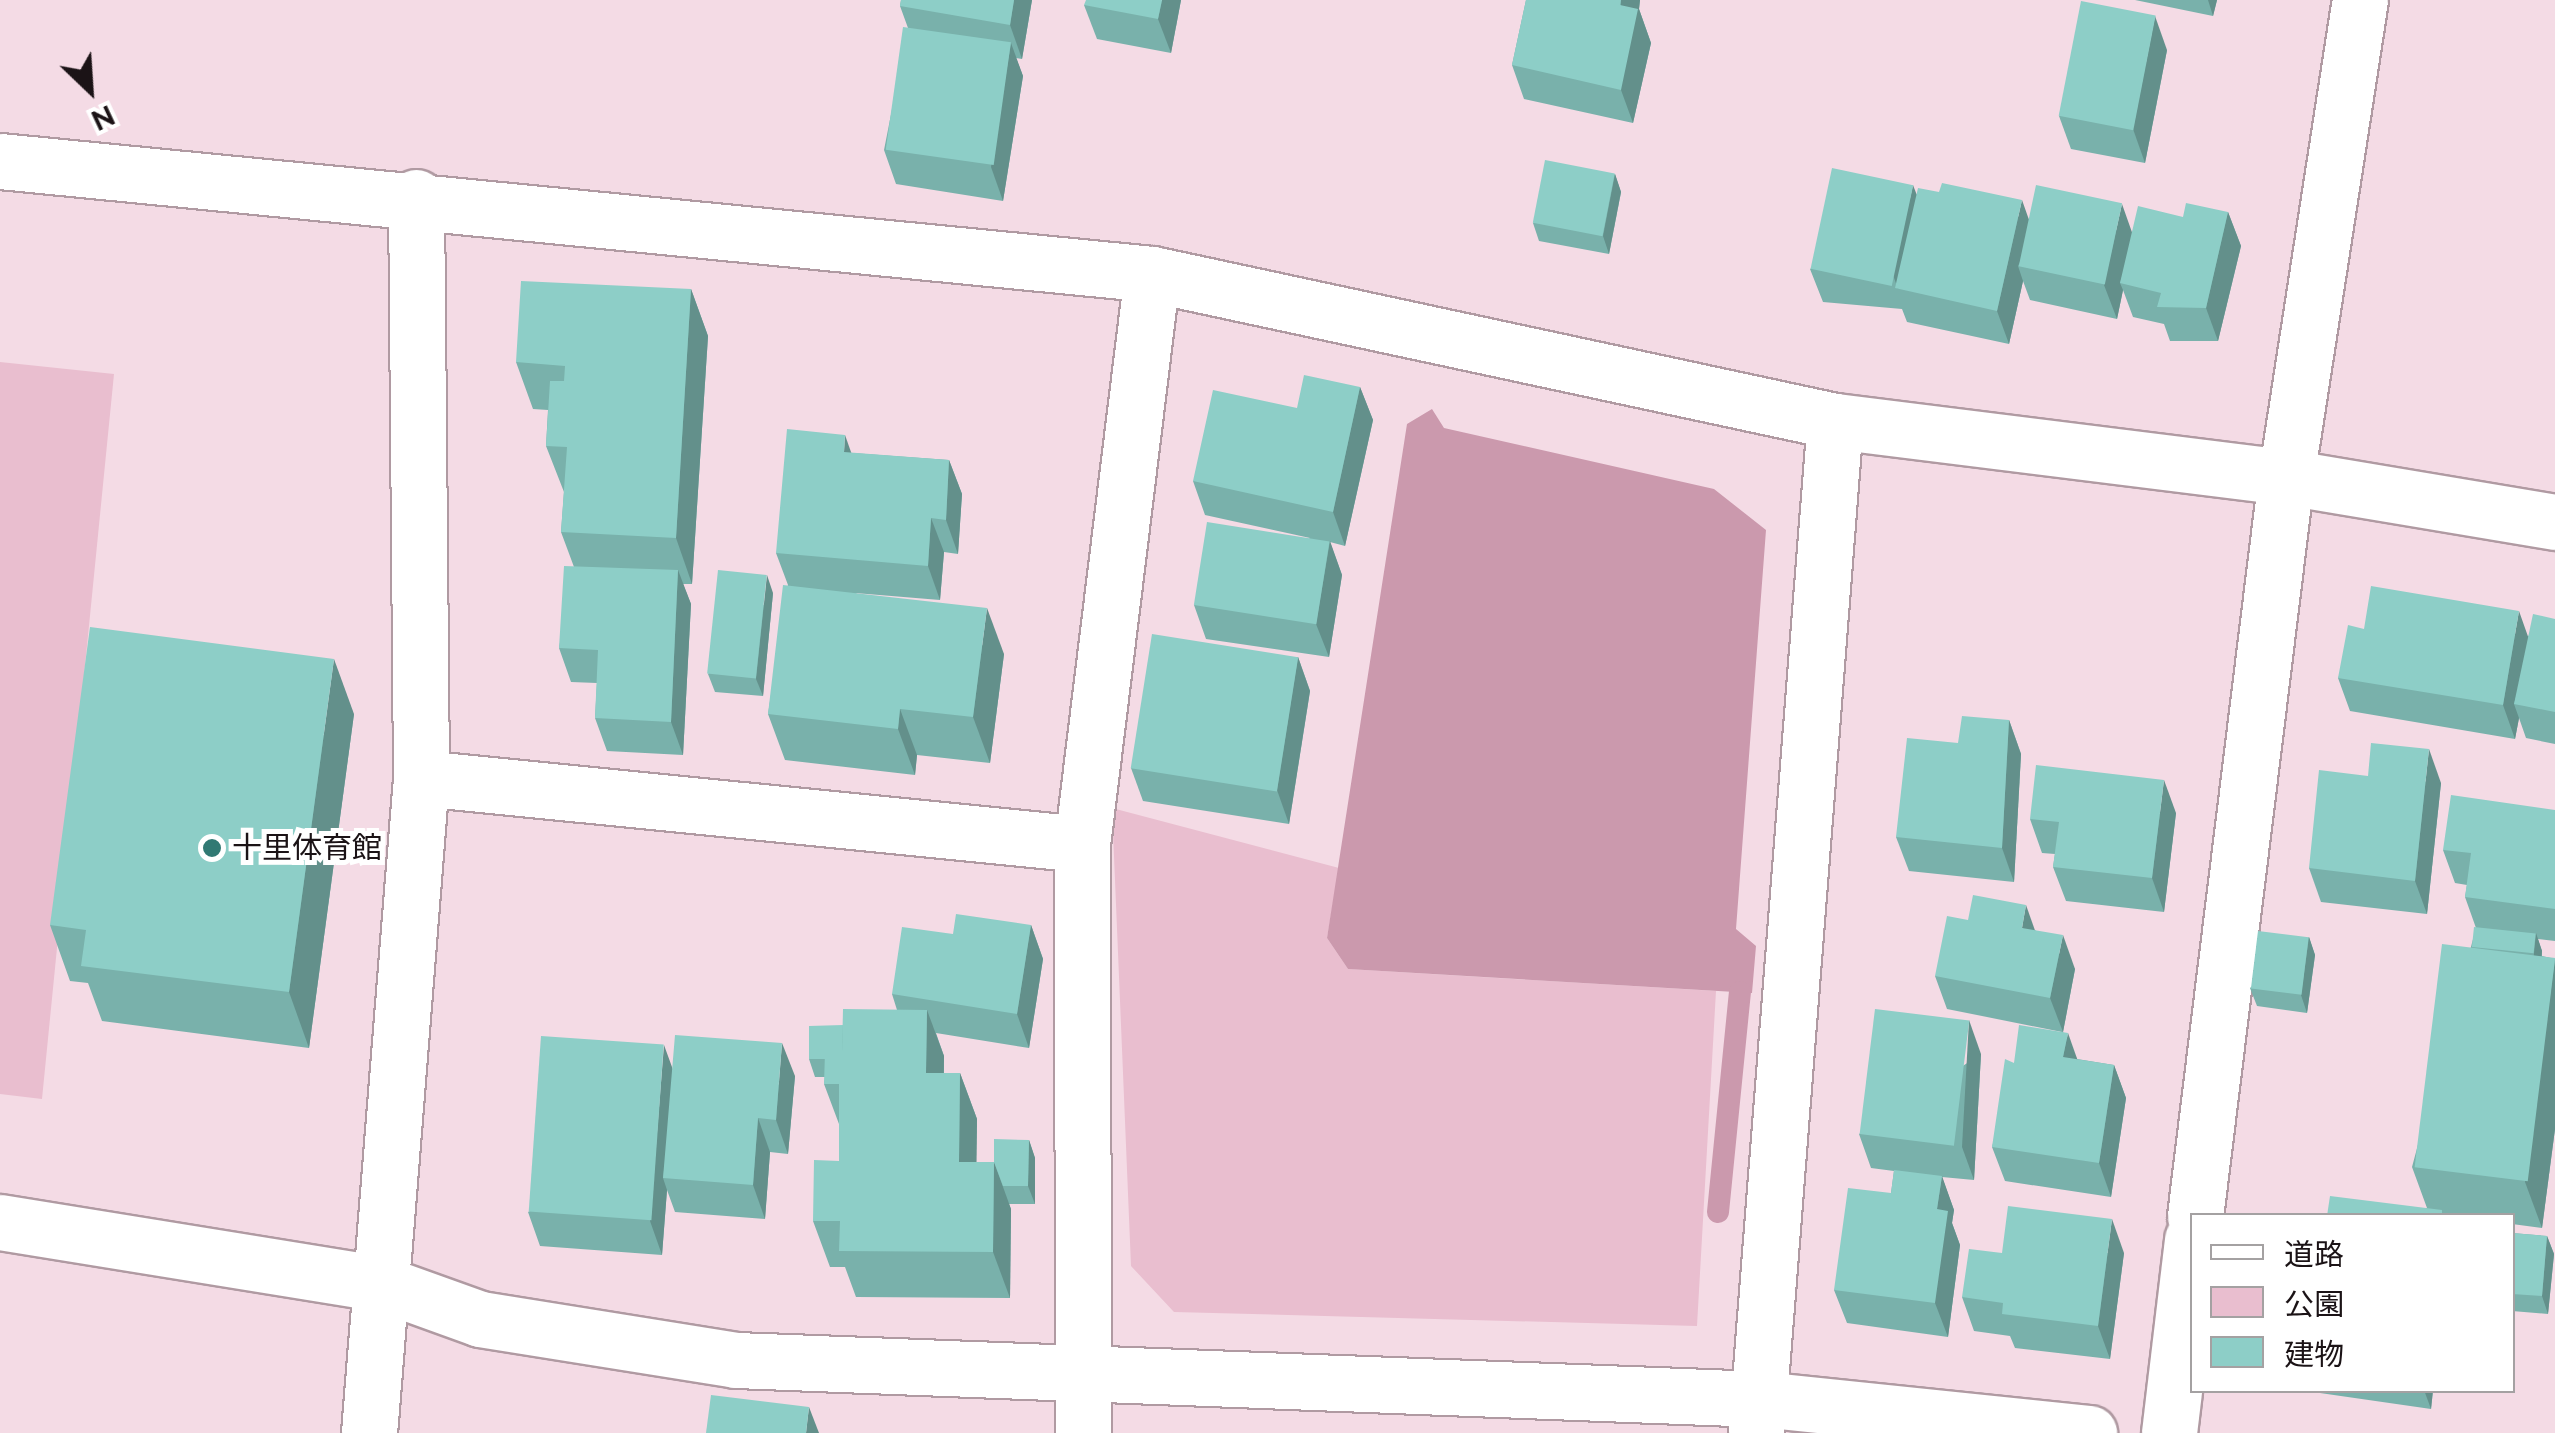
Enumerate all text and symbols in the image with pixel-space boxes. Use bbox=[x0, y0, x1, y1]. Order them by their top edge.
north arrow bbox=[40, 40, 140, 140]
text: N bbox=[86, 98, 120, 137]
place label: 十里体育館 bbox=[232, 830, 382, 866]
marker: 十里体育館 bbox=[201, 837, 223, 859]
legend bbox=[2190, 1213, 2515, 1393]
text: 道路 bbox=[2284, 1237, 2344, 1272]
text: 公園 bbox=[2284, 1287, 2344, 1322]
text: 建物 bbox=[2284, 1337, 2344, 1372]

